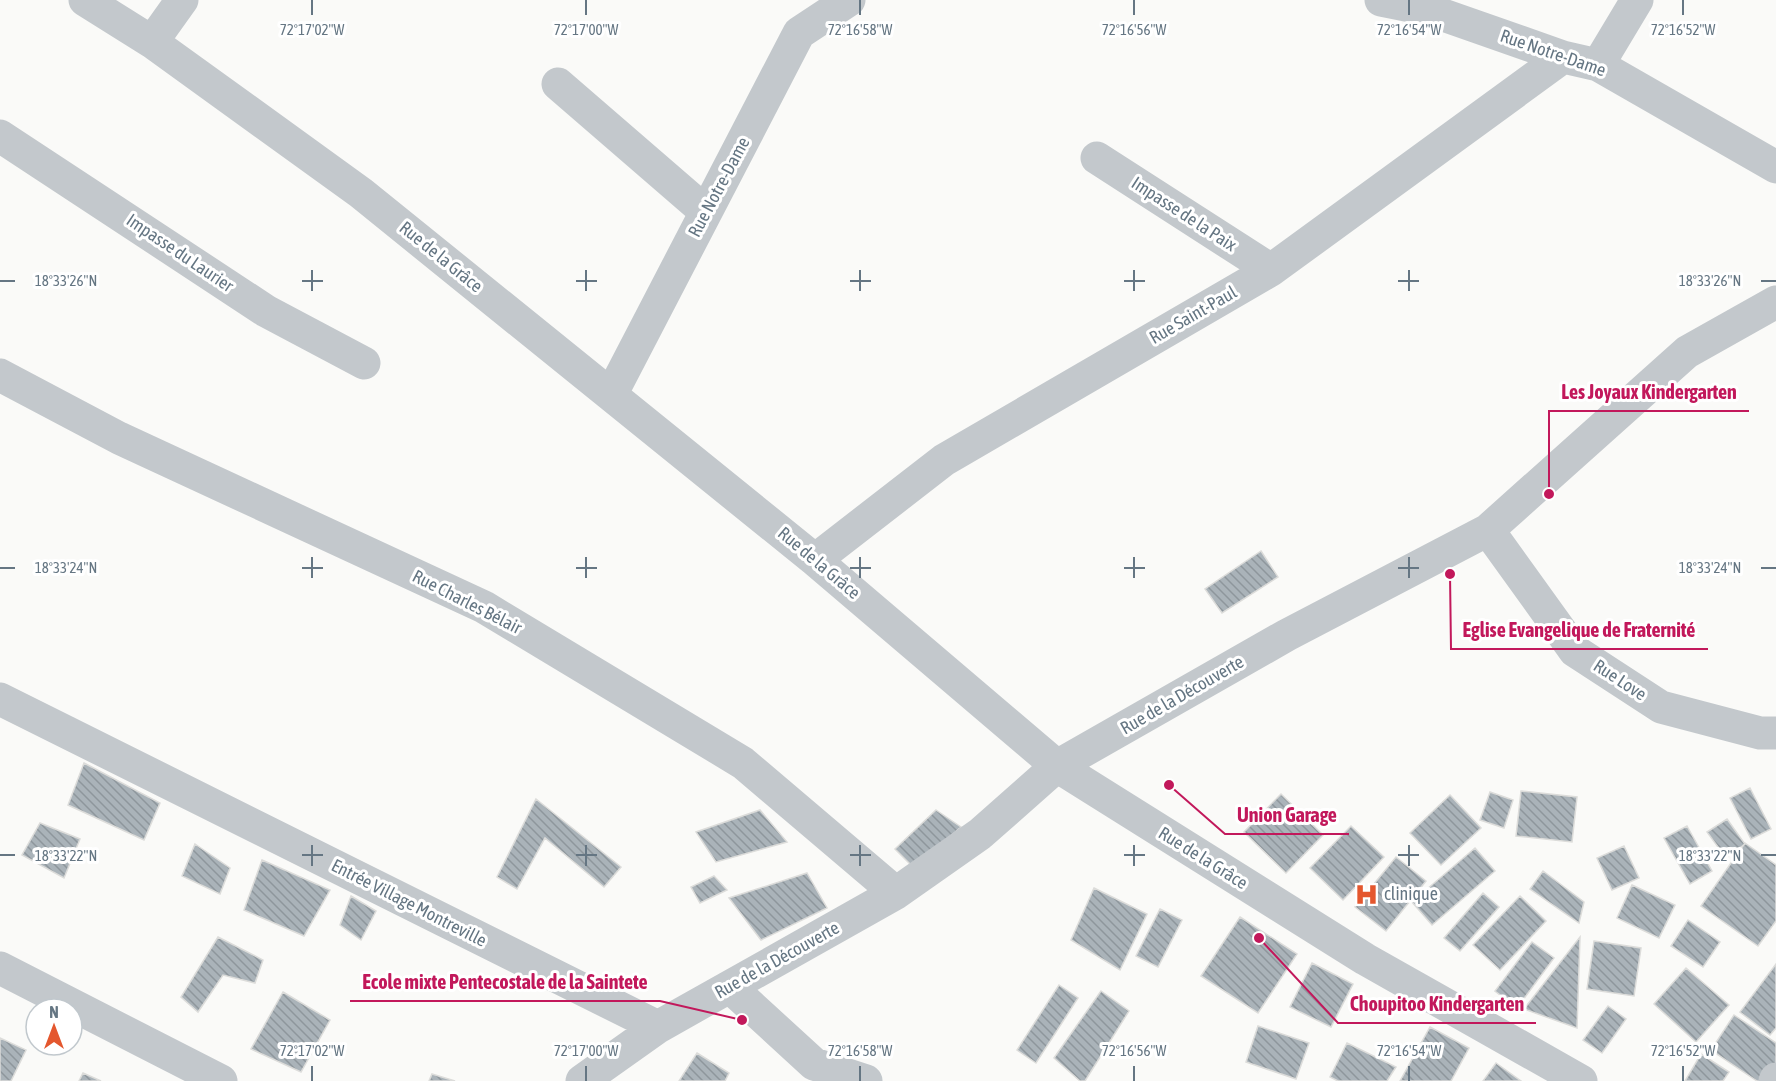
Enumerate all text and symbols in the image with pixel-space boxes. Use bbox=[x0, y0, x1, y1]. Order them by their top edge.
text: 72°17'02"W bbox=[280, 21, 344, 38]
text: 72°17'00"W bbox=[554, 21, 618, 38]
text: 72°16'58"W bbox=[828, 21, 892, 38]
text: 72°16'56"W bbox=[1102, 21, 1166, 38]
text: 72°16'54"W bbox=[1377, 21, 1441, 38]
text: 72°16'52"W bbox=[1651, 21, 1715, 38]
street label: Rue Notre-Dame bbox=[1498, 25, 1609, 80]
street label: Rue Notre-Dame bbox=[683, 133, 754, 240]
street label: Impasse de la Paix bbox=[1128, 172, 1241, 255]
street label: Impasse du Laurier bbox=[123, 209, 238, 296]
street label: Rue de la Grâce bbox=[396, 217, 487, 296]
text: 18°33'26"N bbox=[35, 272, 97, 289]
text: 18°33'26"N bbox=[1679, 272, 1741, 289]
street label: Rue Saint-Paul bbox=[1145, 281, 1240, 348]
callout: Les Joyaux Kindergarten bbox=[1549, 373, 1749, 411]
text: Les Joyaux Kindergarten bbox=[1561, 380, 1737, 403]
street label: Rue de la Grâce bbox=[774, 522, 865, 603]
text: 18°33'24"N bbox=[35, 559, 97, 576]
text: 18°33'24"N bbox=[1679, 559, 1741, 576]
street label: Rue Charles Bélair bbox=[409, 565, 526, 638]
callout: Eglise Evangelique de Fraternité bbox=[1451, 611, 1708, 649]
text: Eglise Evangelique de Fraternité bbox=[1463, 618, 1695, 641]
street label: Rue de la Découverte bbox=[1116, 651, 1247, 738]
street label: Rue Love bbox=[1590, 655, 1651, 704]
callout: Union Garage bbox=[1225, 796, 1349, 834]
text: Union Garage bbox=[1237, 803, 1337, 826]
street label: Rue de la Grâce bbox=[1155, 822, 1252, 893]
text: 18°33'22"N bbox=[35, 847, 97, 864]
text: 18°33'22"N bbox=[1679, 847, 1741, 864]
street label: Entrée Village Montreville bbox=[328, 854, 490, 951]
hospital icon: clinique bbox=[1353, 881, 1379, 907]
place label: clinique bbox=[1384, 883, 1438, 904]
street label: Rue de la Découverte bbox=[711, 917, 843, 1002]
callout: Ecole mixte Pentecostale de la Saintete bbox=[350, 963, 660, 1001]
text: Ecole mixte Pentecostale de la Saintete bbox=[362, 970, 648, 993]
callout: Choupitoo Kindergarten bbox=[1338, 985, 1536, 1023]
text: Choupitoo Kindergarten bbox=[1350, 992, 1524, 1015]
north arrow bbox=[24, 997, 84, 1057]
text: N bbox=[49, 1003, 59, 1021]
text: 72°17'02"W bbox=[280, 1042, 344, 1059]
text: 72°17'00"W bbox=[554, 1042, 618, 1059]
text: 72°16'58"W bbox=[828, 1042, 892, 1059]
text: 72°16'56"W bbox=[1102, 1042, 1166, 1059]
text: 72°16'54"W bbox=[1377, 1042, 1441, 1059]
text: 72°16'52"W bbox=[1651, 1042, 1715, 1059]

